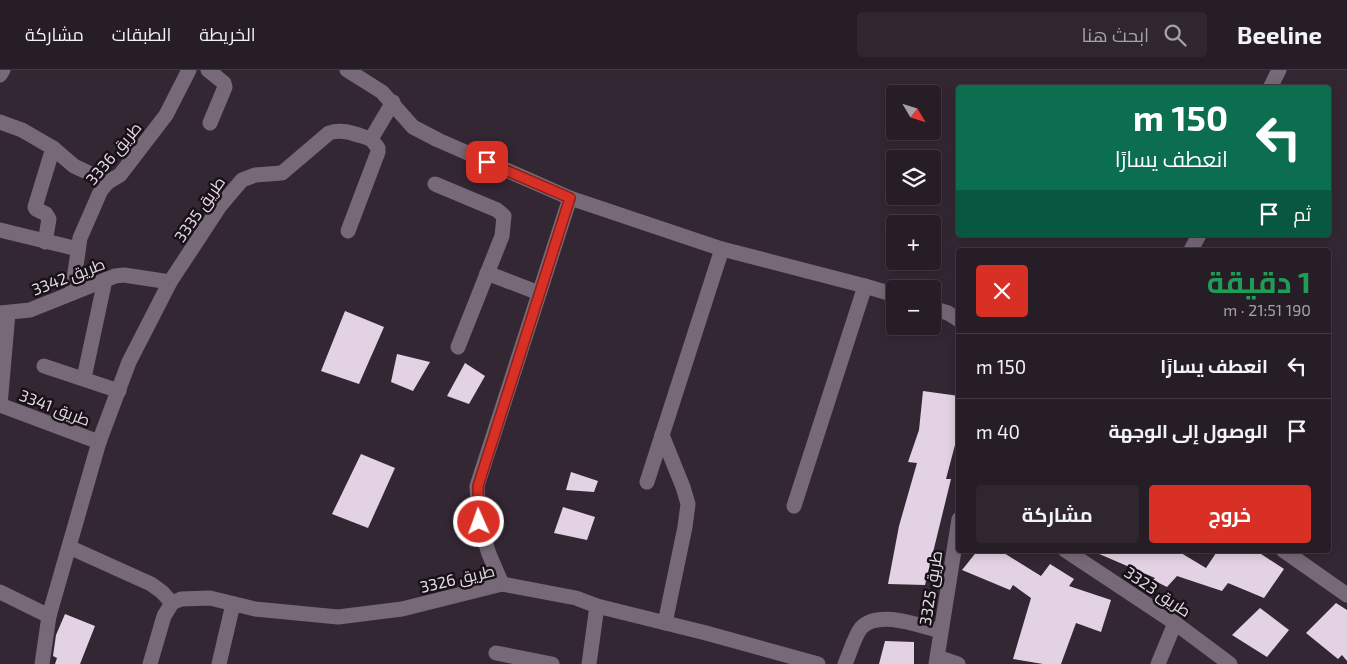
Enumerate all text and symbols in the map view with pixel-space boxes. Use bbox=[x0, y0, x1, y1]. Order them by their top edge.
search box bbox=[857, 12, 1207, 57]
text: Beeline bbox=[1237, 20, 1322, 49]
icon: search bbox=[1161, 21, 1189, 49]
text: مشاركة bbox=[25, 23, 84, 45]
text: الطبقات bbox=[112, 23, 171, 45]
text: الخريطة bbox=[199, 23, 256, 45]
text: ابحث هنا bbox=[1081, 23, 1149, 46]
north arrow bbox=[886, 85, 941, 140]
map controls bbox=[886, 85, 941, 335]
text: 150 m bbox=[1133, 96, 1228, 138]
icon: left bbox=[1246, 105, 1311, 170]
street label: طريق 3336 bbox=[81, 118, 146, 189]
pin bbox=[466, 141, 508, 183]
text: انعطف يسارًا bbox=[1115, 145, 1228, 171]
icon: arrive bbox=[473, 148, 501, 176]
button: layers bbox=[886, 150, 941, 205]
street label: طريق 3335 bbox=[170, 173, 230, 246]
icon: arrive bbox=[1255, 200, 1283, 228]
text: ثم bbox=[1293, 202, 1311, 225]
button: + bbox=[886, 215, 941, 270]
street label: طريق 3342 bbox=[29, 253, 108, 300]
text: 1 دقيقة bbox=[1207, 263, 1311, 299]
button: close bbox=[976, 265, 1028, 317]
button: − bbox=[886, 280, 941, 335]
text: 190 m · 21:51 bbox=[1223, 300, 1311, 319]
icon: left bbox=[1283, 352, 1311, 380]
text: انعطف يسارًا bbox=[1160, 354, 1268, 377]
text: 150 m bbox=[976, 355, 1026, 378]
street label: طريق 3341 bbox=[16, 385, 93, 431]
icon: arrive bbox=[1283, 417, 1311, 445]
text: الوصول إلى الوجهة bbox=[1108, 419, 1268, 442]
text: 40 m bbox=[976, 420, 1020, 443]
button: مشاركة bbox=[976, 485, 1139, 543]
button: خروج bbox=[1149, 485, 1311, 543]
position arrow bbox=[452, 495, 504, 547]
street label: طريق 3325 bbox=[915, 549, 947, 627]
street label: طريق 3326 bbox=[418, 560, 497, 598]
street label: طريق 3323 bbox=[1120, 562, 1195, 622]

